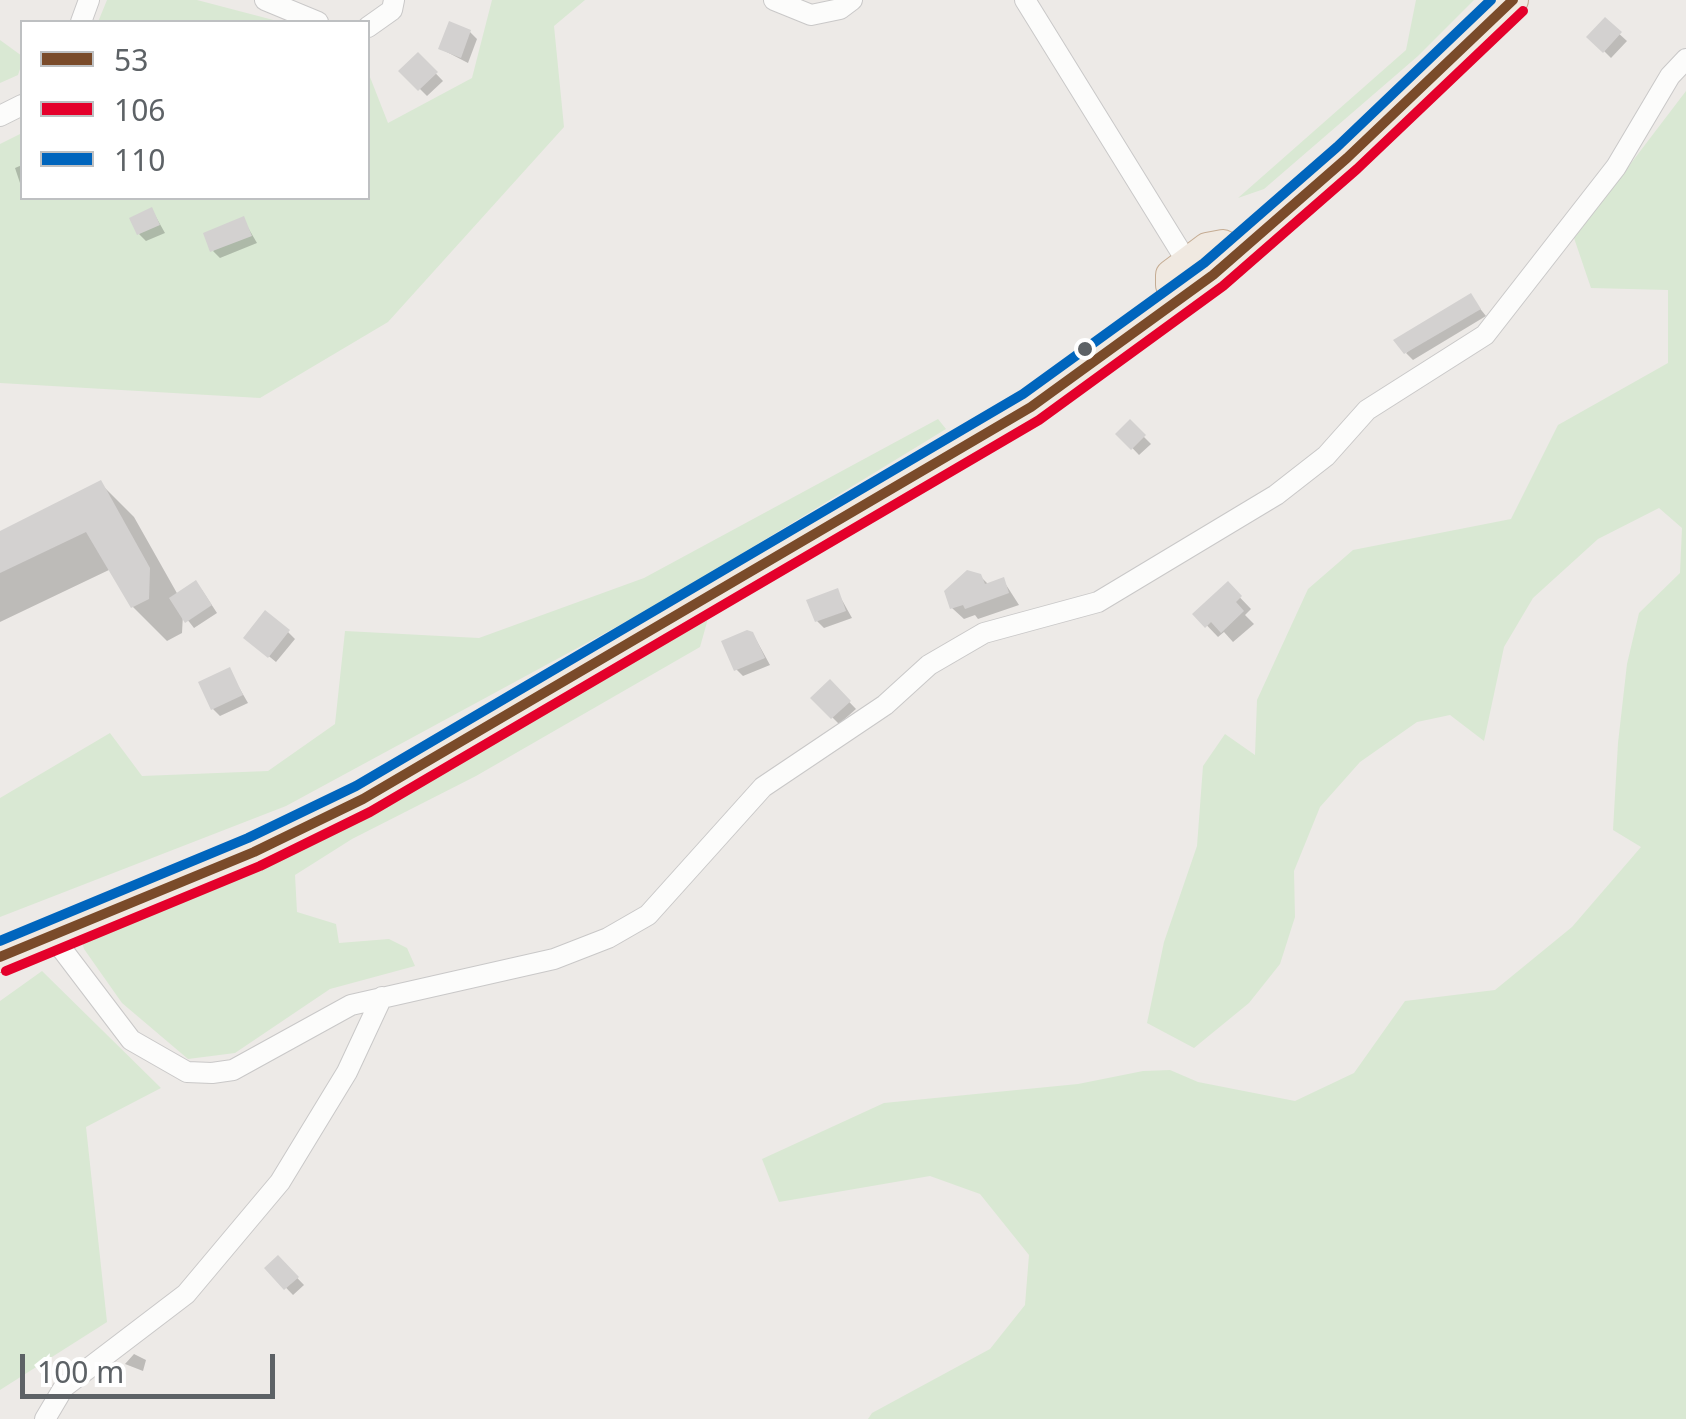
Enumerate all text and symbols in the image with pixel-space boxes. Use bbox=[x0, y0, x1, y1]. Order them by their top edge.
legend bbox=[20, 20, 370, 200]
text: 53 bbox=[114, 39, 148, 80]
text: 106 bbox=[114, 89, 165, 130]
text: 110 bbox=[114, 139, 165, 180]
unlabelled marker bbox=[1075, 339, 1095, 359]
scale bar bbox=[25, 1334, 280, 1396]
text: 100 m bbox=[37, 1351, 124, 1392]

